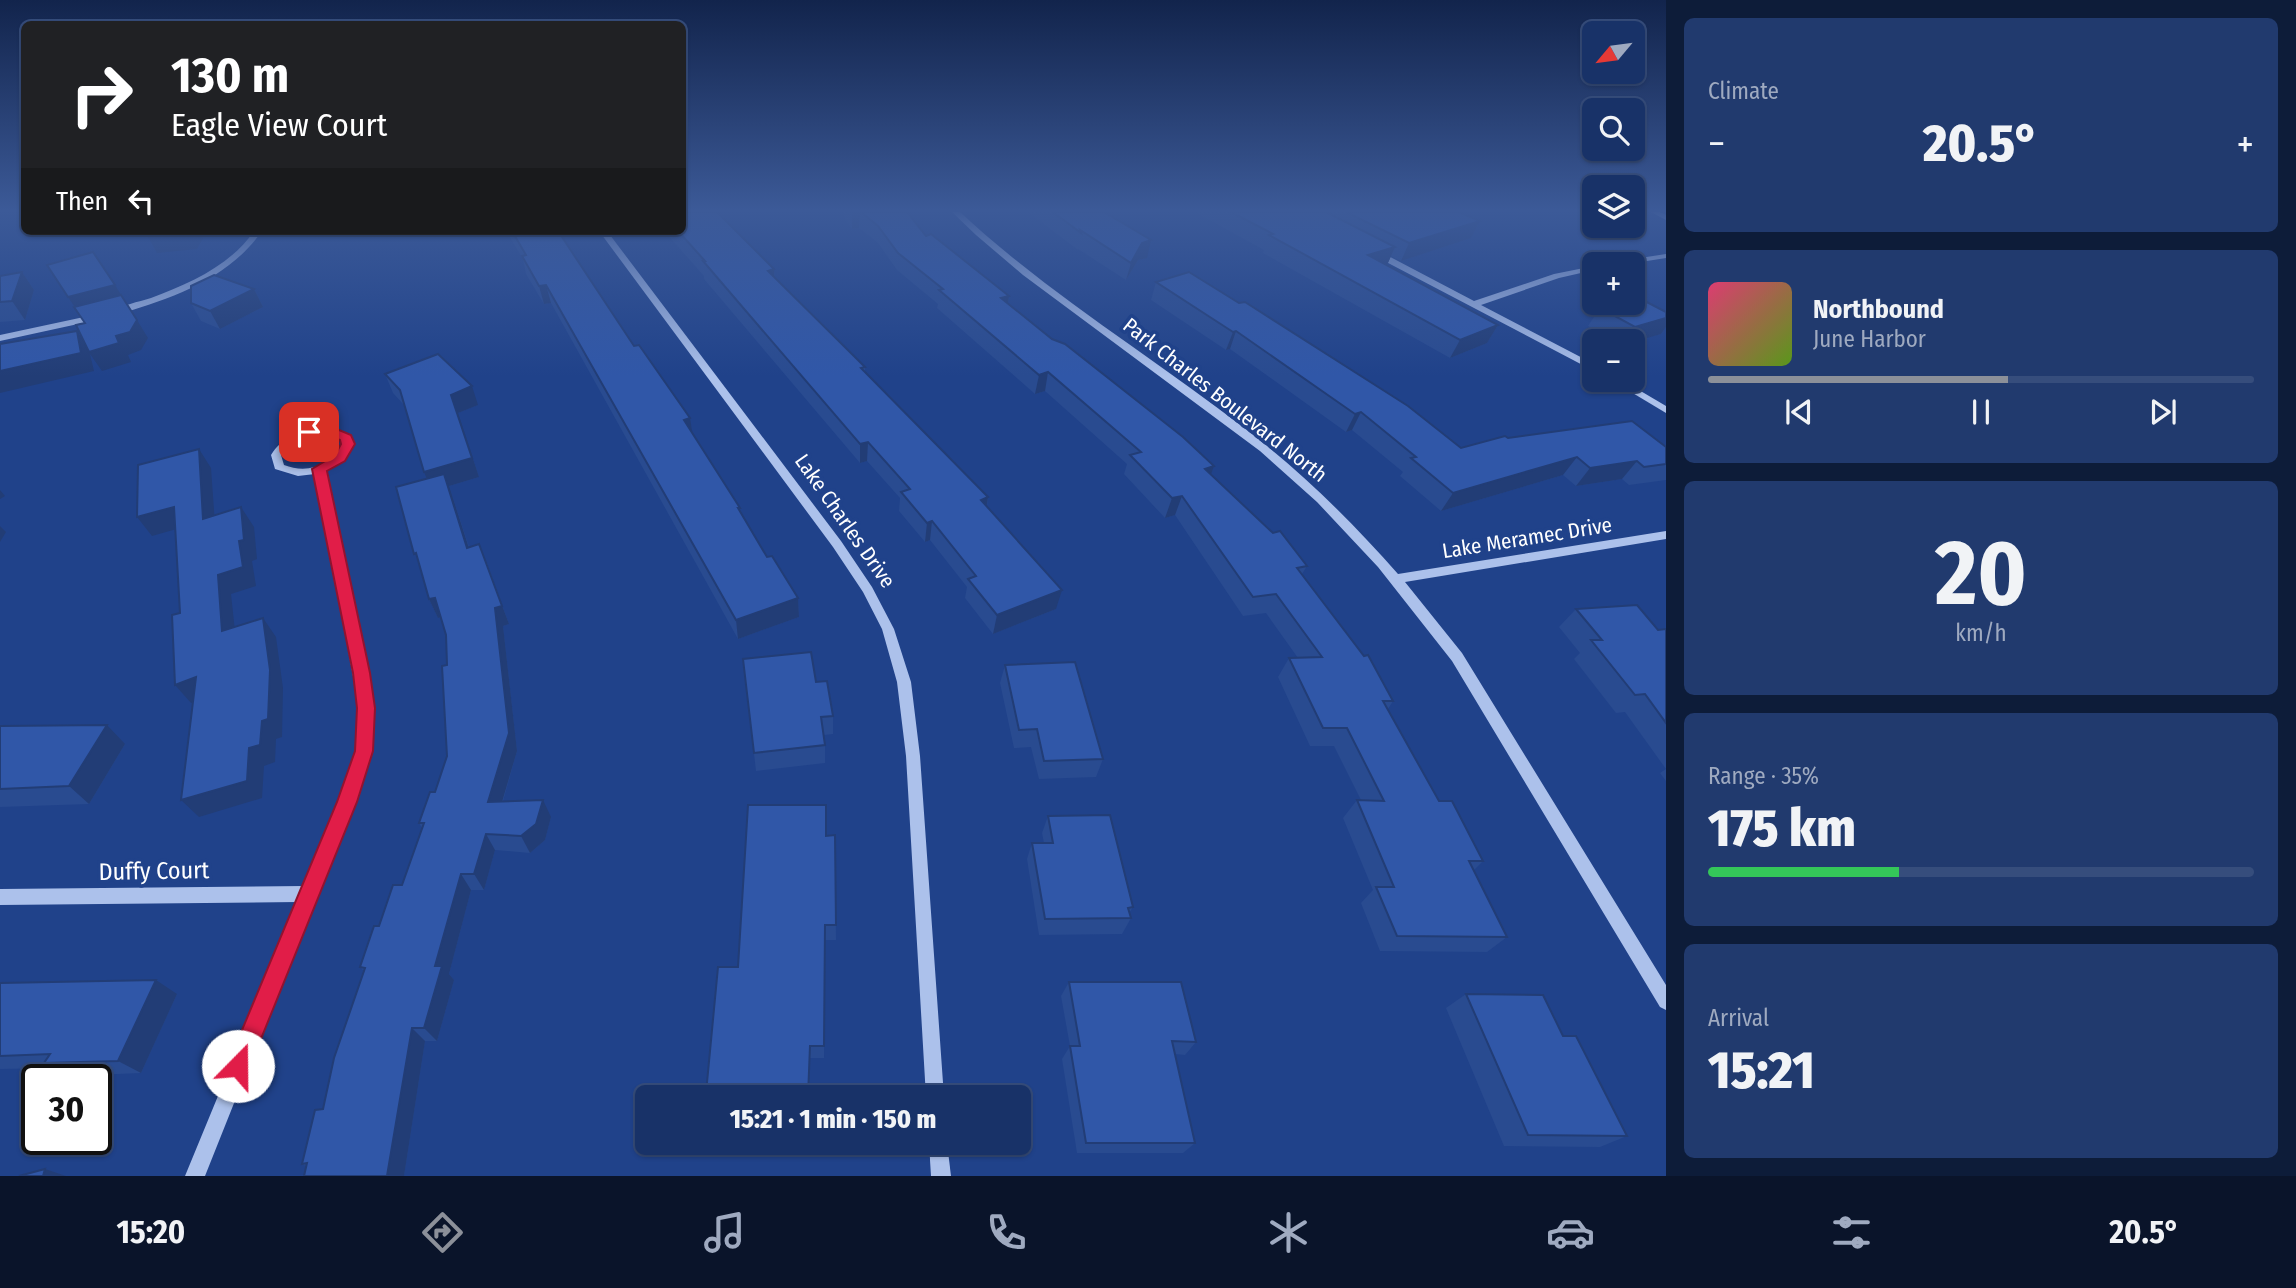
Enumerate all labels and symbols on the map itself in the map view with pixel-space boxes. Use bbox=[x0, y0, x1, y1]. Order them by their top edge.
north arrow bbox=[1582, 21, 1645, 84]
street label: Park Charles Boulevard North bbox=[1118, 312, 1332, 488]
pin bbox=[279, 402, 339, 462]
street label: Lake Charles Drive bbox=[789, 449, 901, 593]
street label: Lake Meramec Drive bbox=[1440, 512, 1614, 564]
street label: Duffy Court bbox=[98, 856, 210, 886]
position arrow bbox=[201, 1029, 275, 1103]
speed limit sign: 30 bbox=[21, 1064, 112, 1155]

